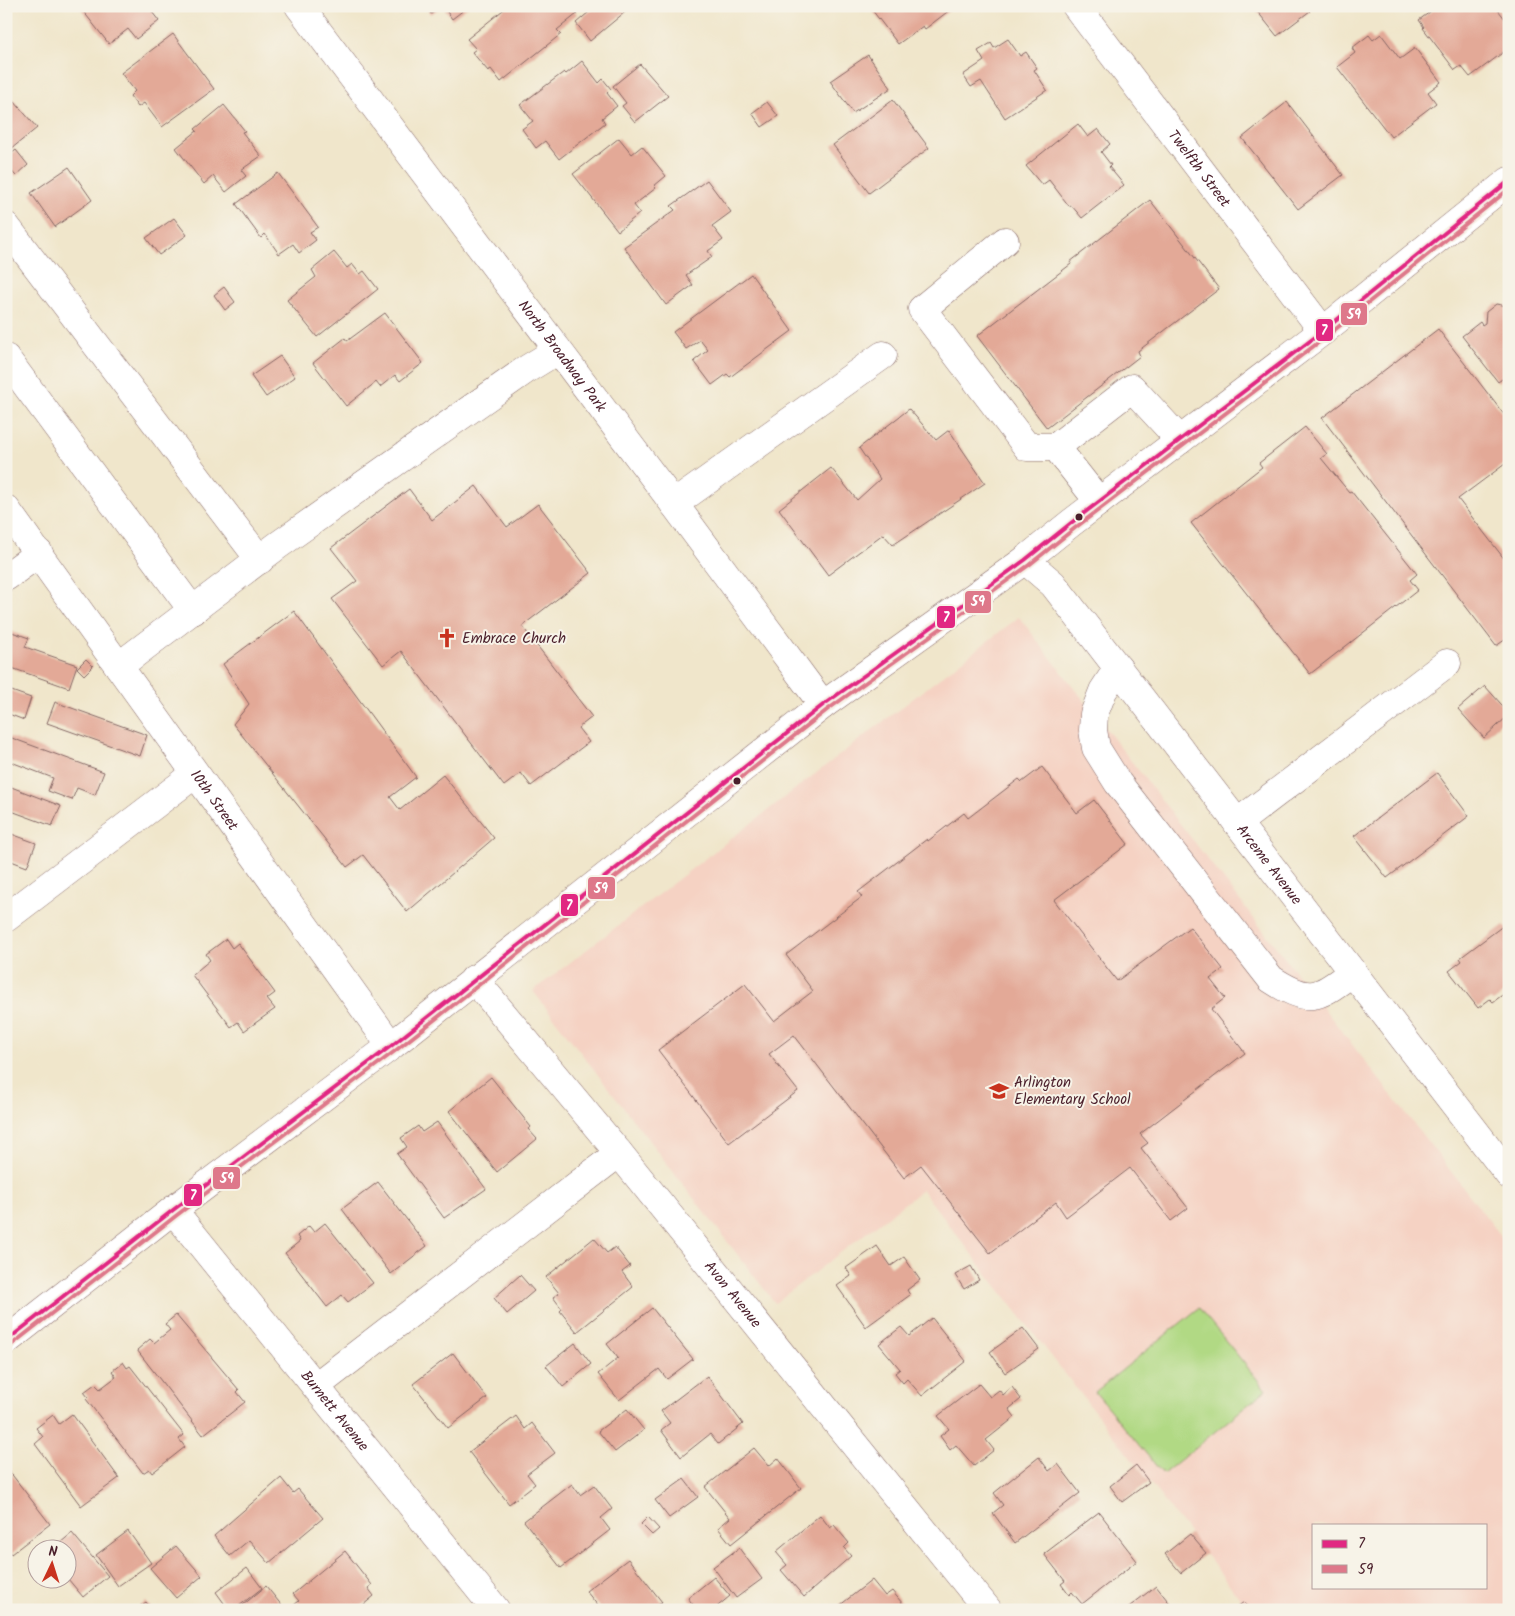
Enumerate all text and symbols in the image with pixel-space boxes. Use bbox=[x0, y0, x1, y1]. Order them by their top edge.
street label: Twelfth Street bbox=[1161, 125, 1236, 213]
street label: North Broadway Park bbox=[511, 295, 612, 418]
line badge: 59 bbox=[1340, 302, 1368, 326]
text: 59 bbox=[1346, 304, 1361, 326]
line badge: 7 bbox=[1315, 318, 1334, 342]
text: 7 bbox=[1321, 320, 1328, 342]
unlabelled marker bbox=[1074, 512, 1084, 522]
line badge: 59 bbox=[964, 590, 992, 614]
text: 59 bbox=[970, 591, 985, 613]
line badge: 7 bbox=[936, 605, 956, 629]
text: 7 bbox=[943, 607, 950, 629]
church icon: Embrace Church bbox=[436, 627, 458, 649]
place label: Embrace Church bbox=[462, 627, 566, 651]
street label: 10th Street bbox=[184, 765, 244, 836]
unlabelled marker bbox=[732, 776, 742, 786]
street label: Arceme Avenue bbox=[1230, 819, 1308, 911]
line badge: 59 bbox=[587, 876, 616, 900]
text: 59 bbox=[593, 878, 608, 900]
line badge: 7 bbox=[560, 893, 579, 917]
text: 7 bbox=[566, 895, 573, 917]
place label: Arlington Elementary School bbox=[1014, 1071, 1131, 1112]
school or university icon: Arlington Elementary School bbox=[988, 1080, 1010, 1102]
line badge: 59 bbox=[212, 1166, 241, 1190]
text: 59 bbox=[219, 1168, 234, 1190]
line badge: 7 bbox=[183, 1183, 203, 1207]
text: 7 bbox=[190, 1185, 197, 1207]
street label: Avon Avenue bbox=[698, 1256, 767, 1334]
street label: Burnett Avenue bbox=[294, 1366, 375, 1457]
legend bbox=[1312, 1524, 1488, 1588]
text: 7 bbox=[1358, 1532, 1366, 1556]
north arrow bbox=[28, 1538, 78, 1588]
text: N bbox=[48, 1541, 58, 1563]
text: 59 bbox=[1358, 1558, 1374, 1582]

